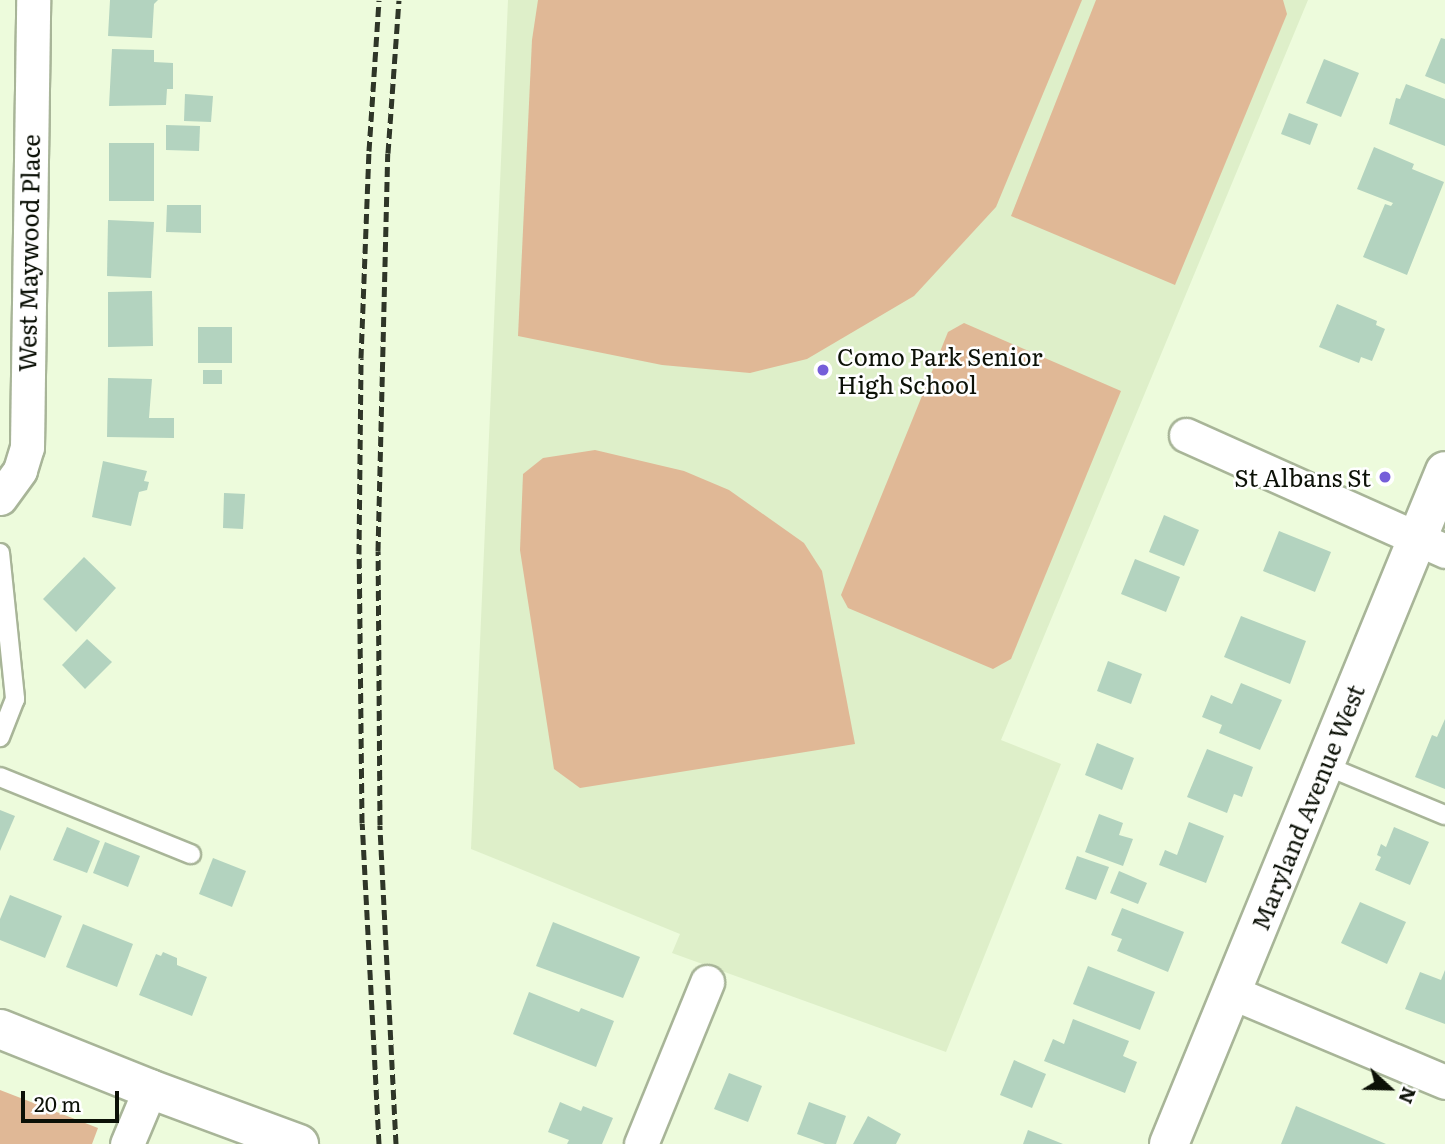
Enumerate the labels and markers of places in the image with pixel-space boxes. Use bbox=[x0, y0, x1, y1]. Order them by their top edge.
place label: Como Park Senior High School bbox=[837, 342, 1043, 398]
marker: Como Park Senior High School bbox=[815, 362, 831, 378]
place label: St Albans St bbox=[1234, 463, 1371, 491]
marker: St Albans St bbox=[1377, 469, 1393, 485]

